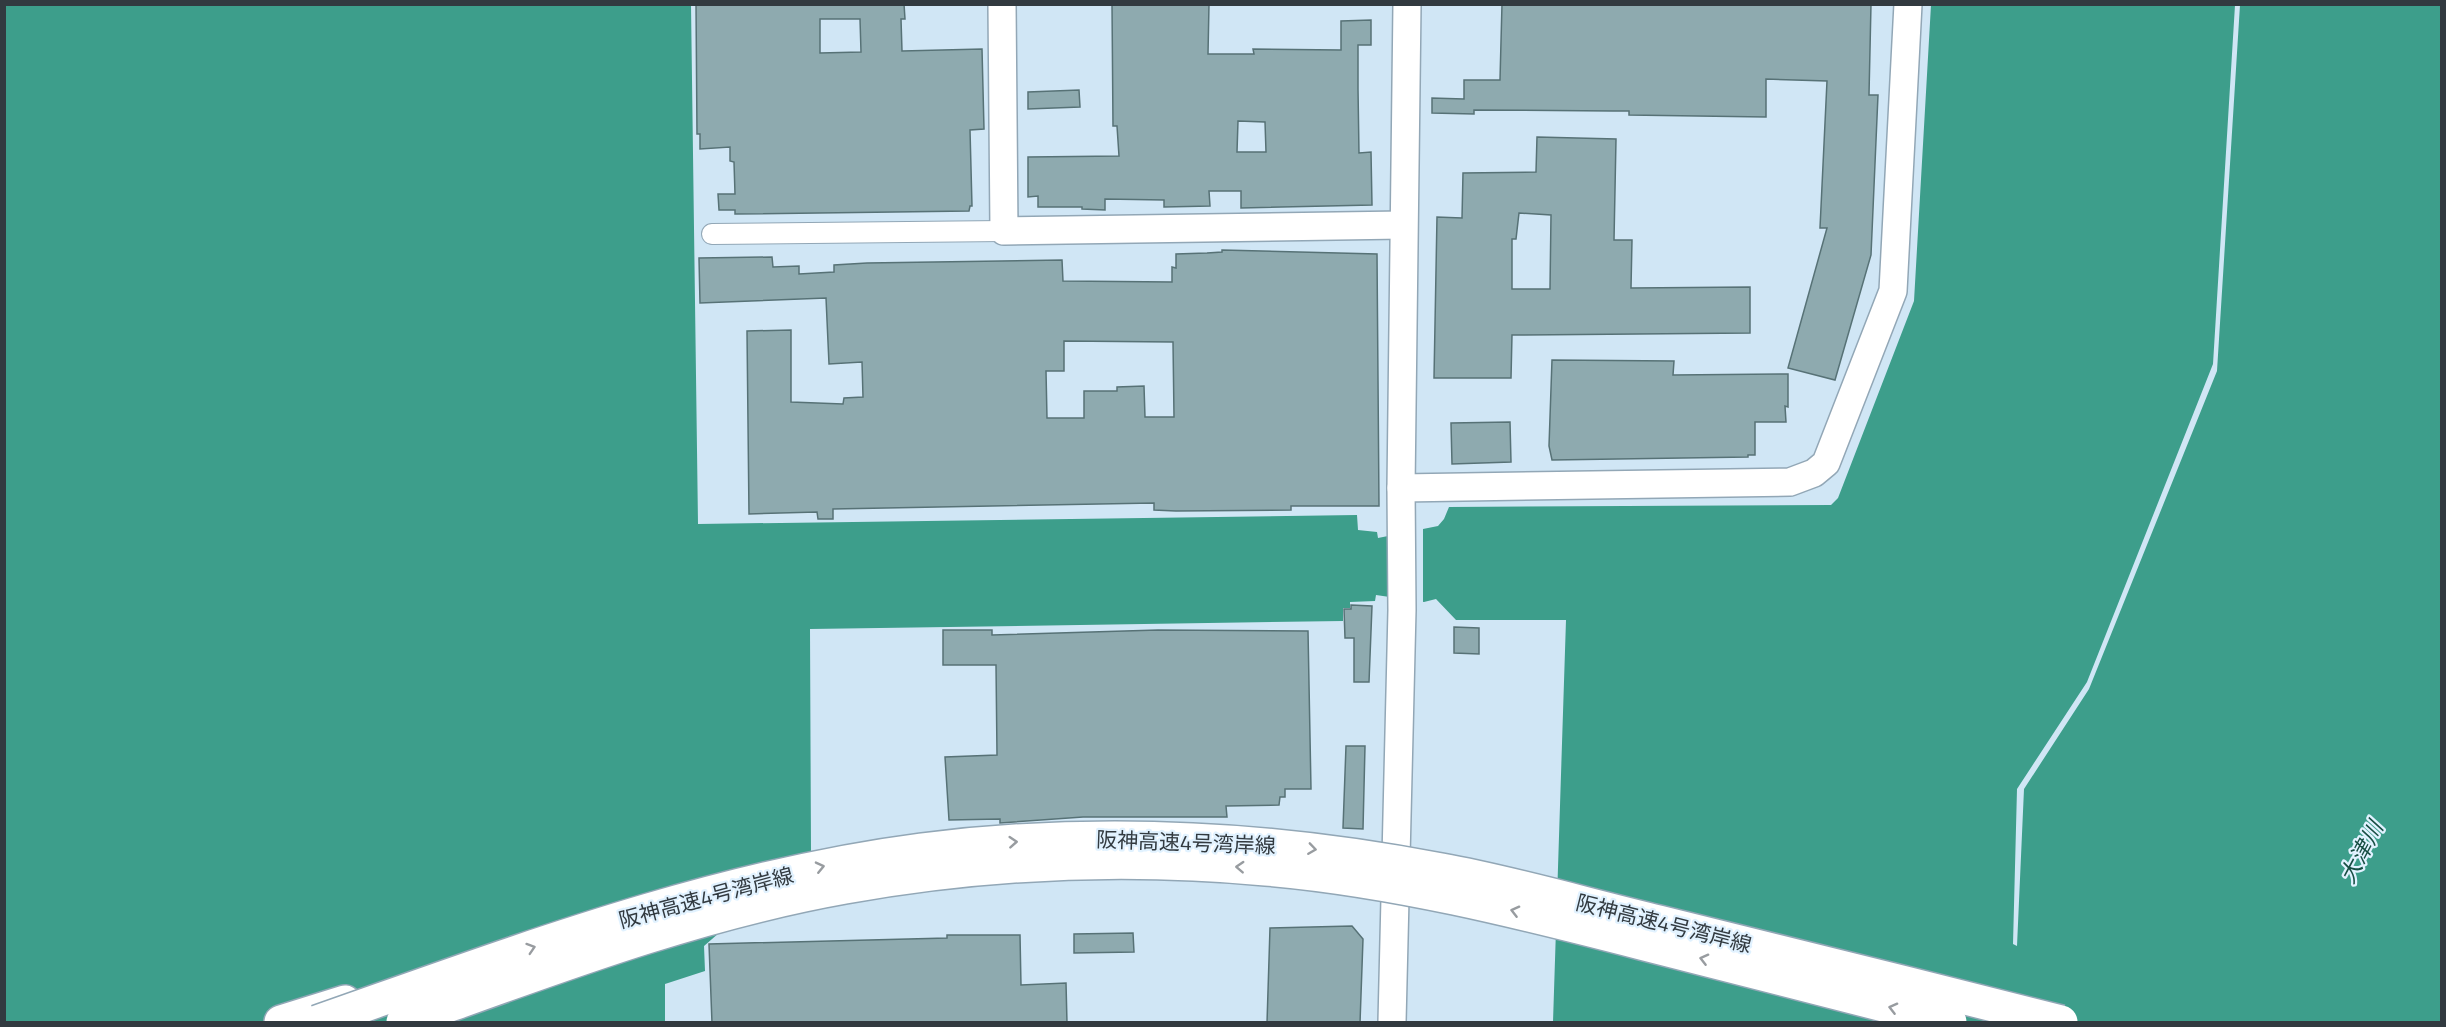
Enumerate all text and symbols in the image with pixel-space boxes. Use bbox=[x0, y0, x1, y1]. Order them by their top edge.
water label: 大津川 bbox=[2330, 813, 2392, 889]
street label: 阪神高速4号湾岸線 bbox=[1096, 823, 1276, 861]
one-way arrow bbox=[1008, 836, 1017, 849]
one-way arrow bbox=[1308, 842, 1317, 855]
street label: 阪神高速4号湾岸線 bbox=[615, 858, 797, 936]
one-way arrow bbox=[1235, 861, 1244, 874]
one-way arrow bbox=[814, 862, 824, 875]
street label: 阪神高速4号湾岸線 bbox=[1573, 886, 1755, 960]
one-way arrow bbox=[1510, 906, 1520, 919]
one-way arrow bbox=[525, 943, 536, 955]
one-way arrow bbox=[1699, 954, 1709, 967]
one-way arrow bbox=[1888, 1003, 1899, 1015]

